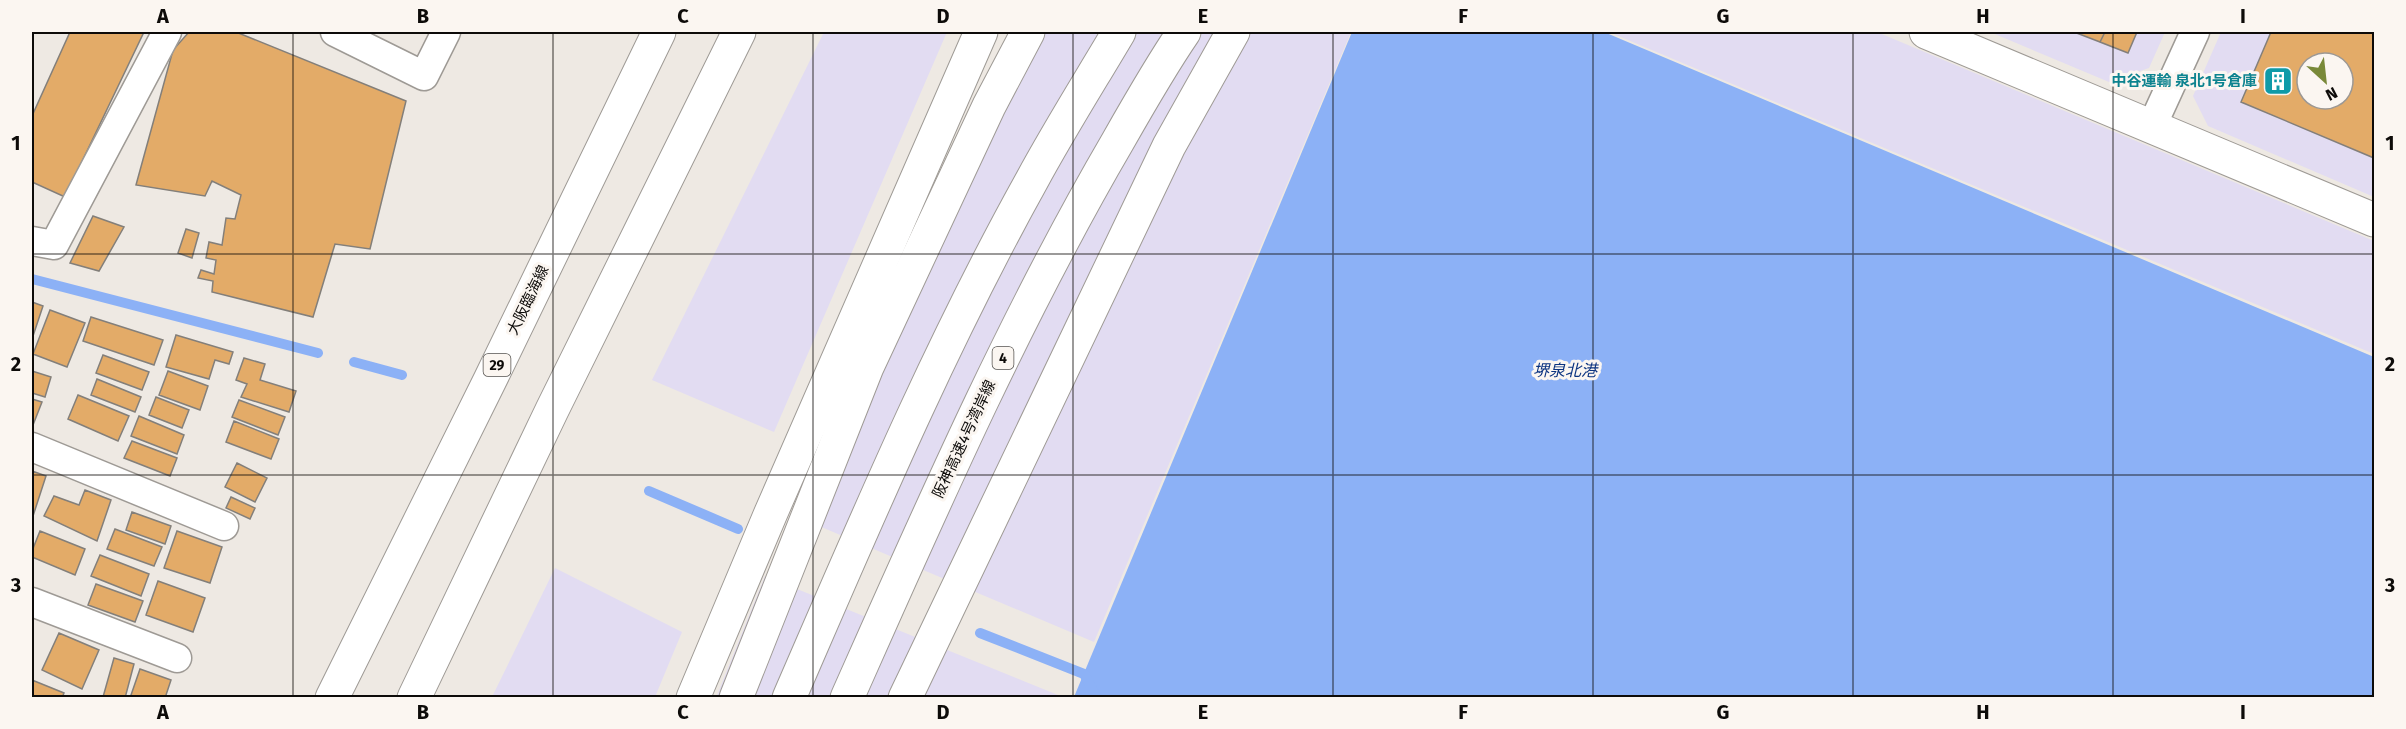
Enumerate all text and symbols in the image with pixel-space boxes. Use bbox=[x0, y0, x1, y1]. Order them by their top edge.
text: A bbox=[156, 4, 170, 28]
text: B bbox=[417, 4, 429, 28]
text: C bbox=[677, 4, 689, 28]
text: D bbox=[936, 4, 950, 28]
text: E bbox=[1198, 4, 1208, 28]
text: F bbox=[1458, 4, 1468, 28]
text: G bbox=[1717, 4, 1729, 28]
text: H bbox=[1976, 4, 1990, 28]
text: I bbox=[2240, 4, 2246, 28]
north arrow bbox=[2295, 51, 2355, 111]
building icon: 中谷運輸 泉北1号倉庫 bbox=[2262, 65, 2294, 97]
place label: 中谷運輸 泉北1号倉庫 bbox=[2111, 72, 2257, 90]
text: N bbox=[2323, 83, 2341, 105]
text: 1 bbox=[11, 131, 21, 155]
text: 1 bbox=[2385, 131, 2395, 155]
street label: 大阪臨海線 bbox=[503, 262, 553, 338]
road number: 4 bbox=[992, 347, 1014, 369]
text: 2 bbox=[11, 352, 21, 376]
text: 2 bbox=[2385, 352, 2395, 376]
road number: 29 bbox=[484, 354, 510, 376]
water label: 堺泉北港 bbox=[1533, 361, 1599, 380]
street label: 阪神高速4号湾岸線 bbox=[929, 377, 999, 501]
text: 3 bbox=[10, 573, 21, 597]
text: 3 bbox=[2384, 573, 2395, 597]
text: A bbox=[156, 700, 170, 724]
text: B bbox=[417, 700, 429, 724]
text: C bbox=[677, 700, 689, 724]
text: D bbox=[936, 700, 950, 724]
text: E bbox=[1198, 700, 1208, 724]
text: F bbox=[1458, 700, 1468, 724]
text: G bbox=[1717, 700, 1729, 724]
text: H bbox=[1976, 700, 1990, 724]
text: I bbox=[2240, 700, 2246, 724]

